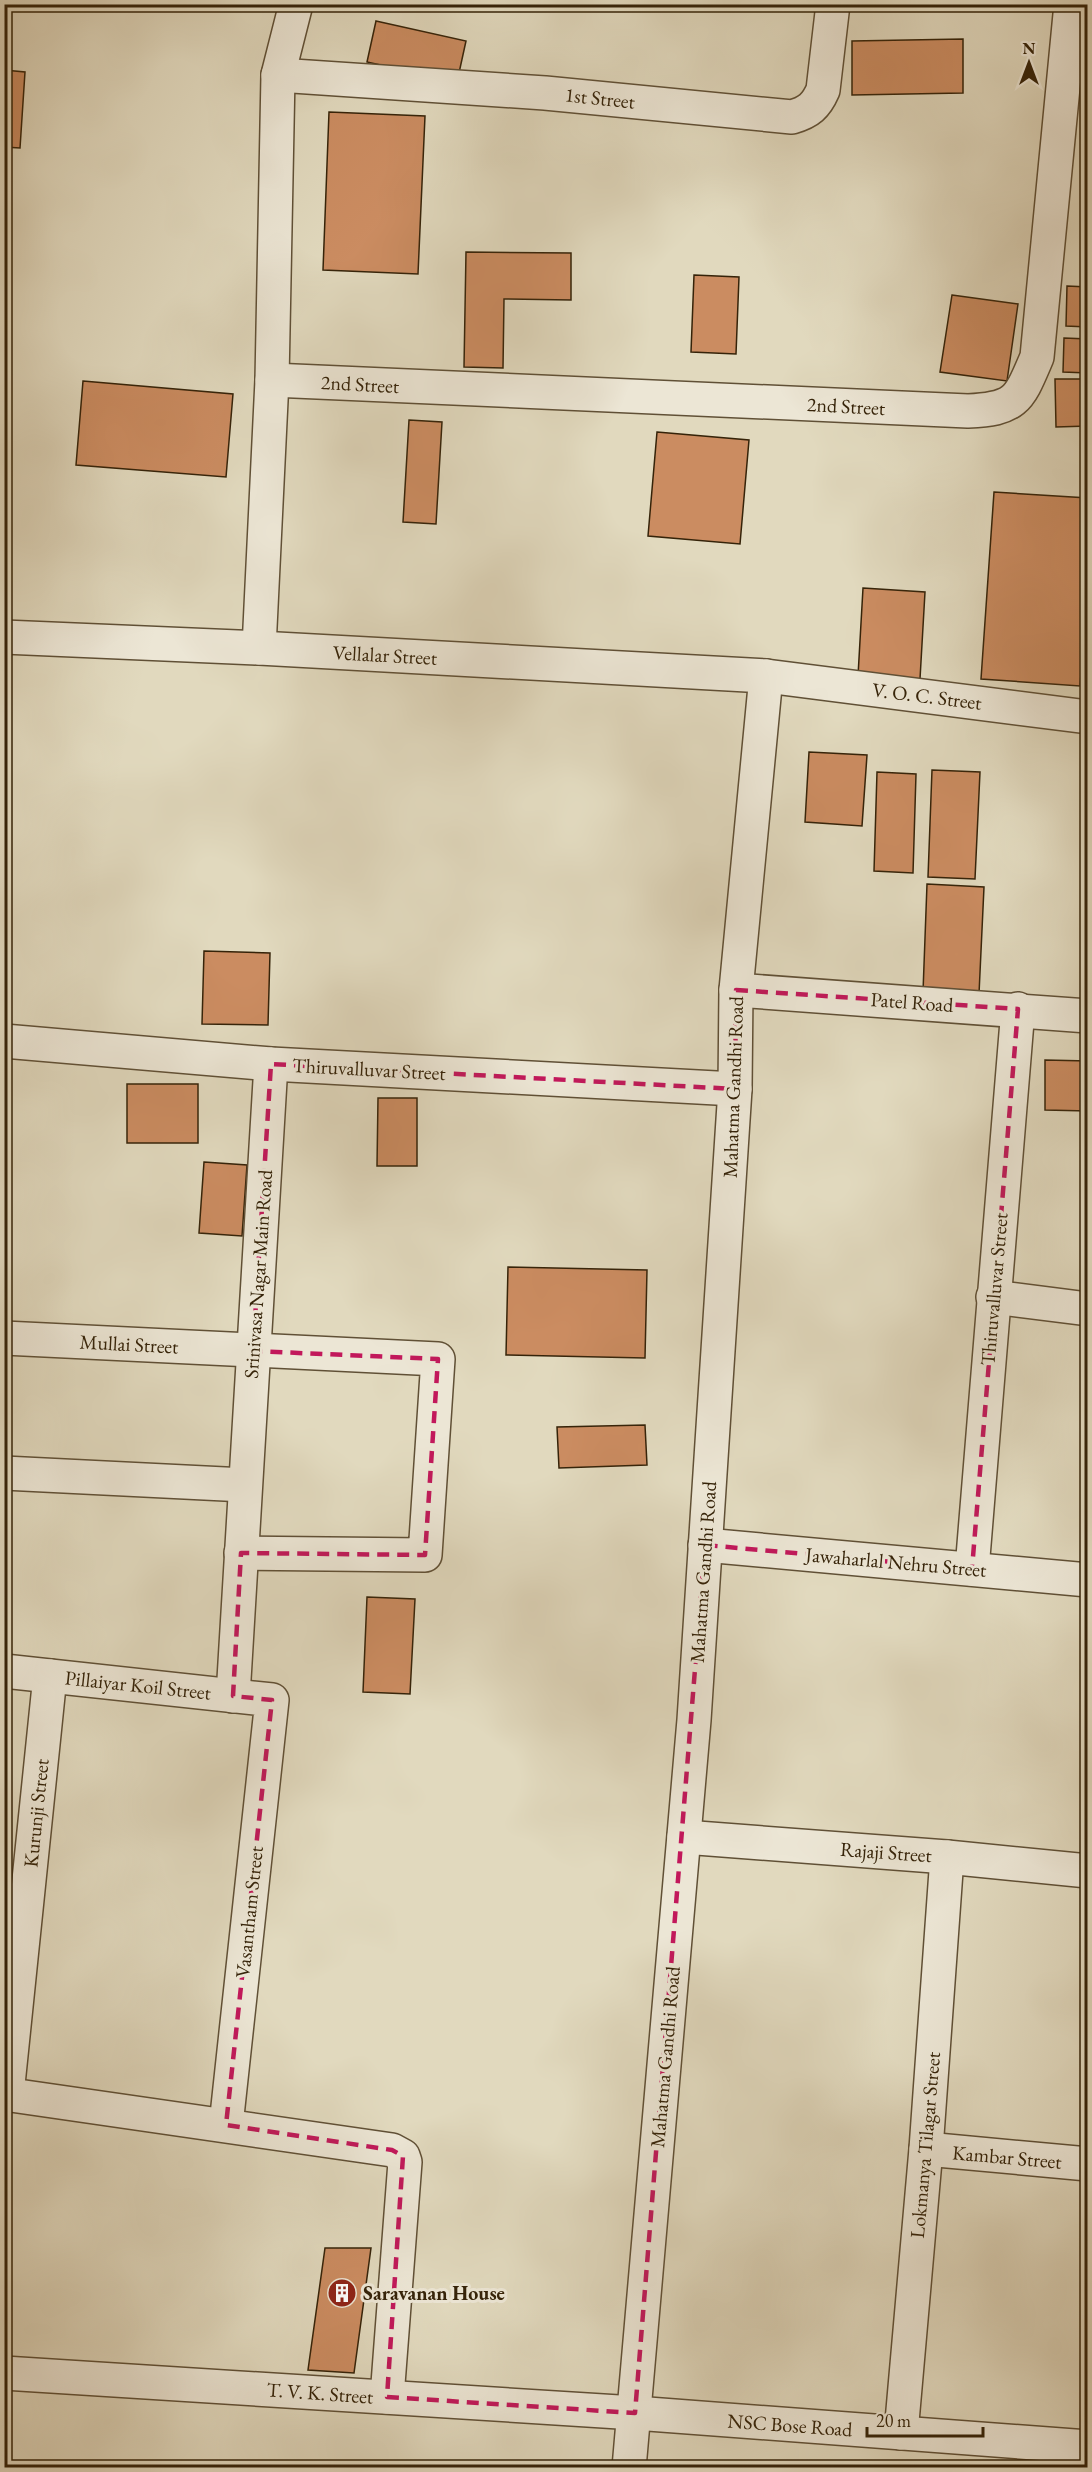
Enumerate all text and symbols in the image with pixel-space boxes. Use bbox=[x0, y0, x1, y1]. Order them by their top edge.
north arrow bbox=[999, 33, 1059, 93]
text: N bbox=[1023, 38, 1036, 59]
street label: 1st Street bbox=[564, 81, 637, 115]
street label: 2nd Street bbox=[320, 369, 400, 399]
street label: 2nd Street bbox=[806, 391, 886, 421]
street label: Vellalar Street bbox=[332, 639, 438, 671]
street label: V. O. C. Street bbox=[871, 676, 984, 716]
street label: Patel Road bbox=[870, 986, 955, 1018]
street label: Mahatma Gandhi Road bbox=[717, 995, 749, 1178]
street label: Thiruvalluvar Street bbox=[292, 1052, 447, 1086]
street label: Srinivasa Nagar Main Road bbox=[238, 1168, 278, 1379]
street label: Thiruvalluvar Street bbox=[974, 1211, 1014, 1367]
street label: Mullai Street bbox=[79, 1328, 180, 1360]
street label: Mahatma Gandhi Road bbox=[684, 1479, 722, 1664]
street label: Jawaharlal Nehru Street bbox=[803, 1541, 988, 1583]
street label: Pillaiyar Koil Street bbox=[64, 1664, 213, 1706]
street label: Kurunji Street bbox=[17, 1757, 55, 1869]
street label: Rajaji Street bbox=[839, 1836, 933, 1868]
street label: Vasantham Street bbox=[229, 1844, 269, 1979]
street label: Mahatma Gandhi Road bbox=[644, 1964, 686, 2149]
street label: Lokmanya Tilagar Street bbox=[904, 2050, 946, 2239]
street label: Kambar Street bbox=[951, 2139, 1063, 2175]
building icon: Saravanan House bbox=[326, 2277, 358, 2309]
place label: Saravanan House bbox=[363, 2280, 505, 2306]
street label: T. V. K. Street bbox=[266, 2376, 375, 2410]
scale bar bbox=[867, 2400, 982, 2438]
street label: NSC Bose Road bbox=[727, 2408, 854, 2442]
text: 20 m bbox=[876, 2409, 911, 2432]

